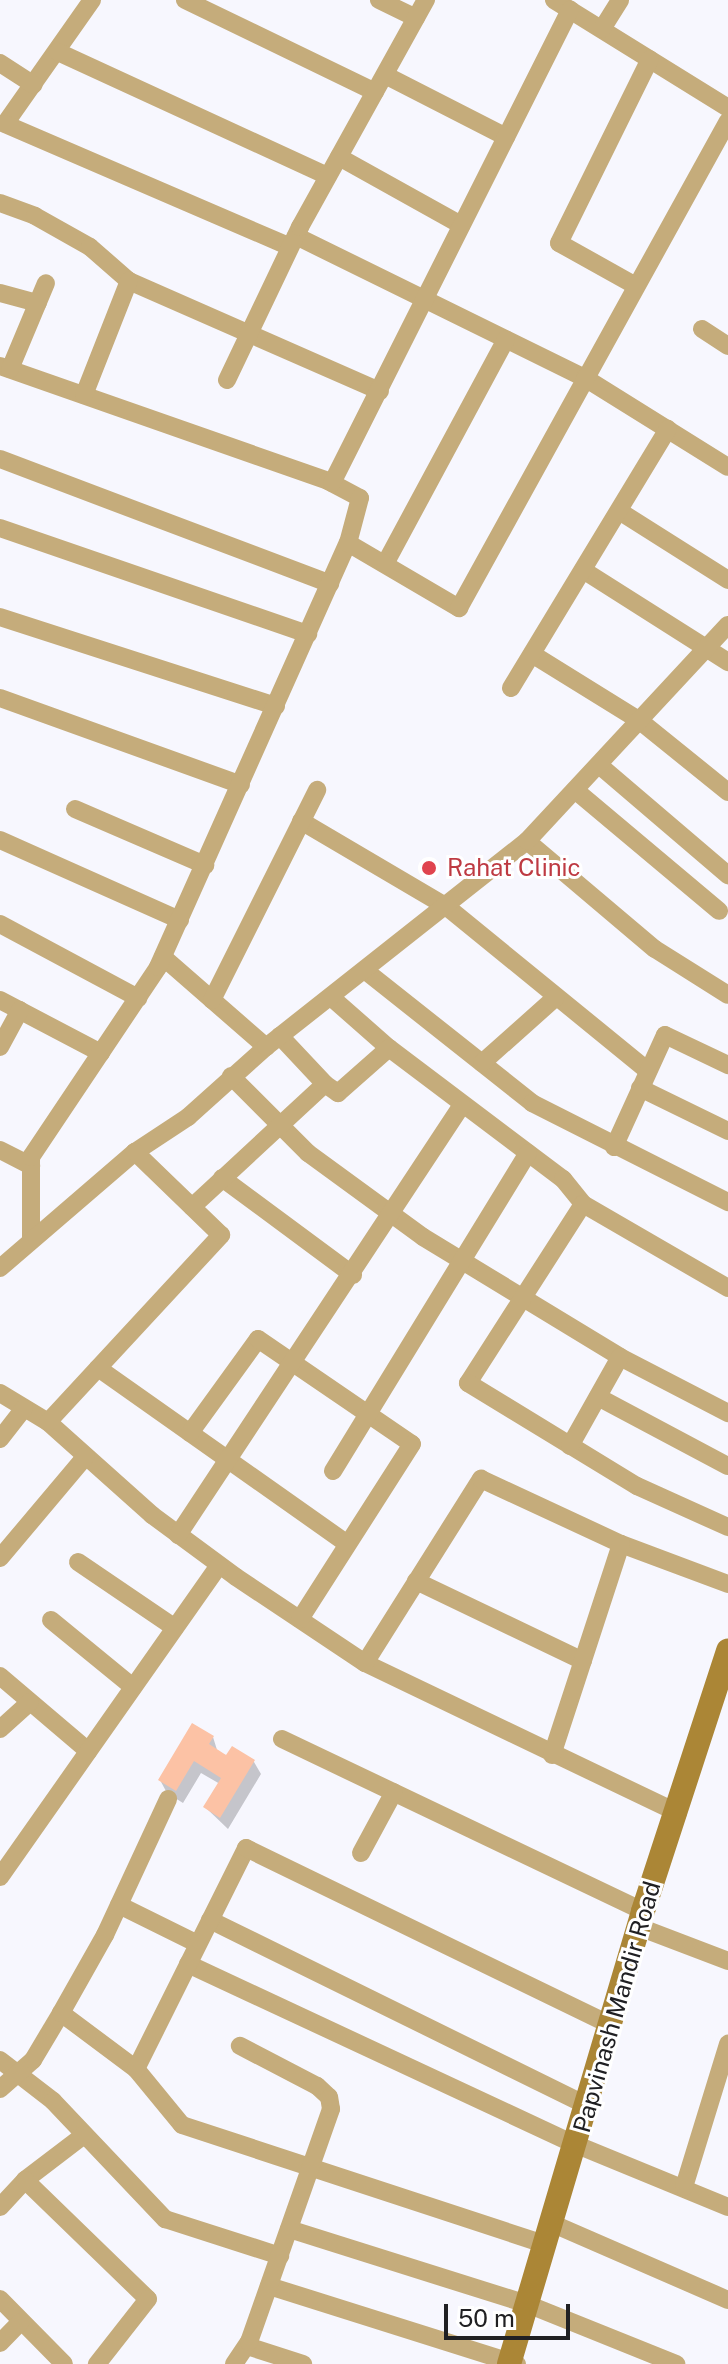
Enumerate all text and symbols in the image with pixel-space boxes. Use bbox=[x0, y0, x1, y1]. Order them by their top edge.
place label: Rahat Clinic bbox=[447, 854, 581, 882]
marker: Rahat Clinic bbox=[418, 857, 440, 879]
street label: Papvinash Mandir Road bbox=[567, 1878, 667, 2136]
scale bar bbox=[448, 2288, 574, 2338]
text: 50 m bbox=[458, 2304, 515, 2332]

